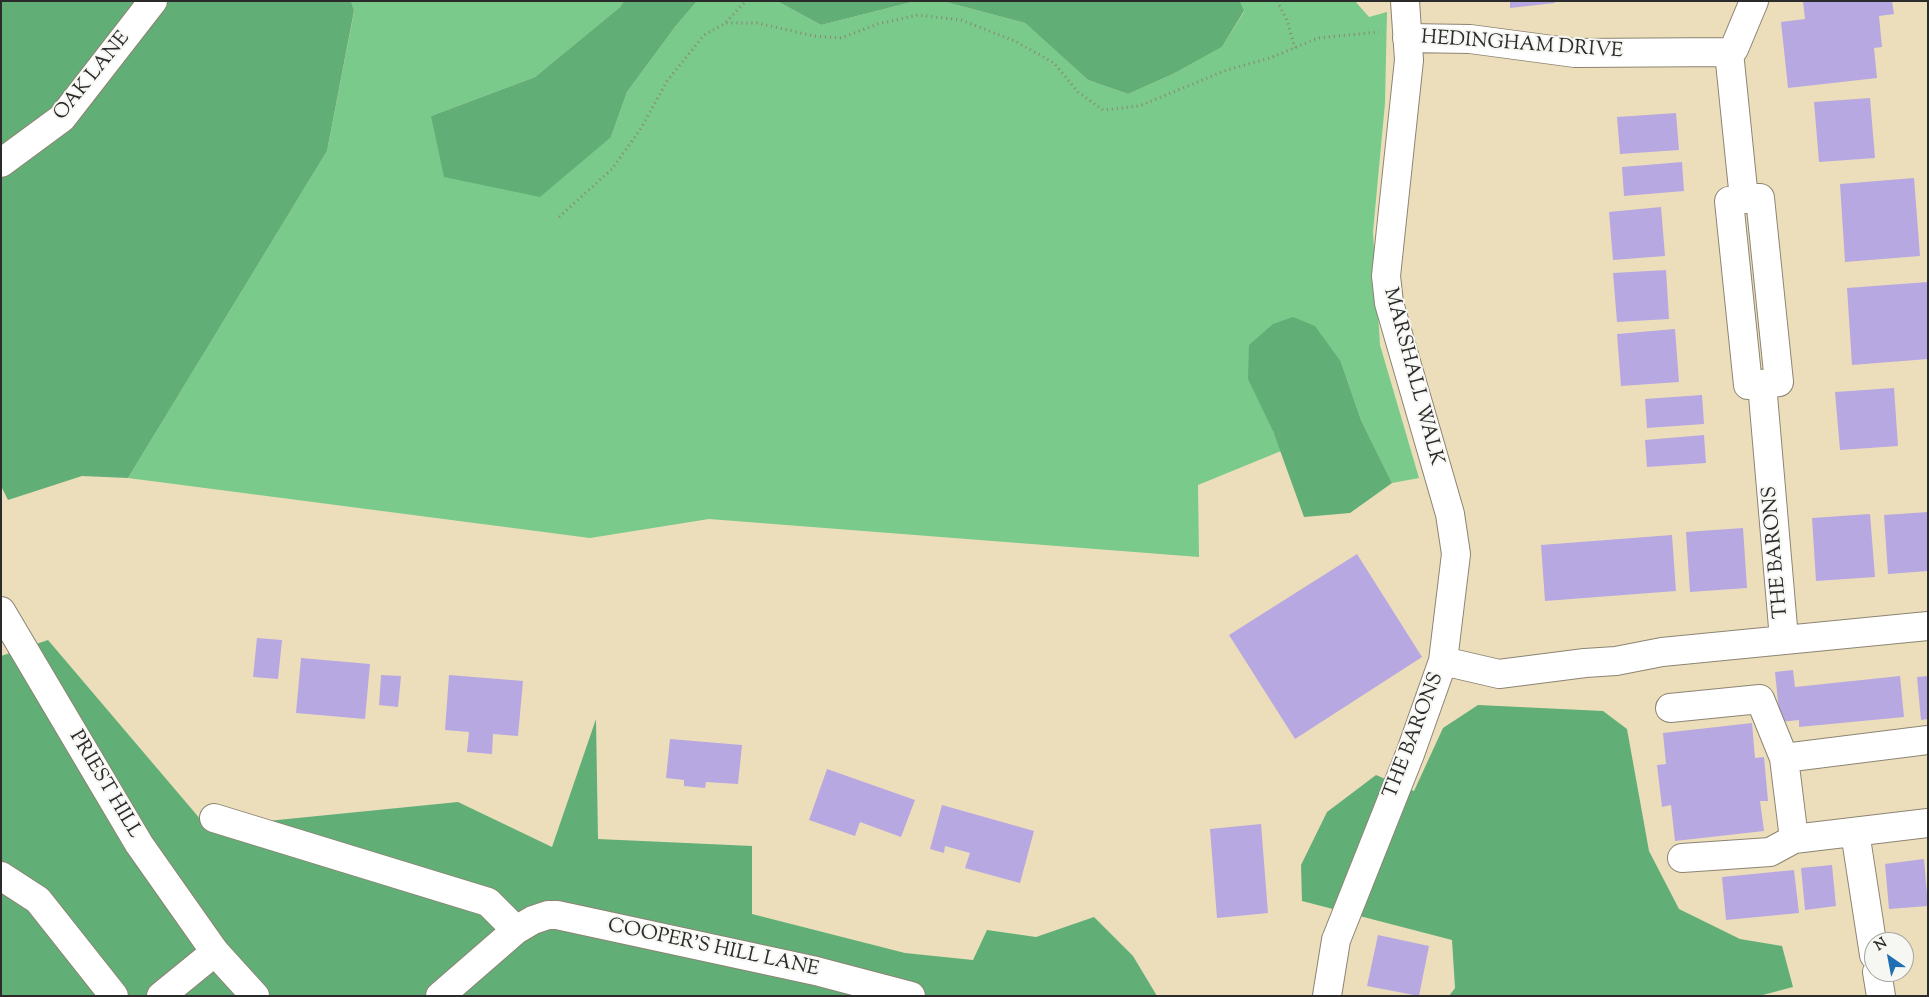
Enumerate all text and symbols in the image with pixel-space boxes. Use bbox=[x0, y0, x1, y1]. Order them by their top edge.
street label: HEDINGHAM DRIVE bbox=[1420, 27, 1624, 65]
street label: OAK LANE bbox=[50, 28, 136, 126]
street label: MARSHALL WALK bbox=[1377, 285, 1447, 469]
street label: THE BARONS bbox=[1759, 485, 1795, 619]
street label: THE BARONS bbox=[1380, 670, 1450, 802]
street label: PRIEST HILL bbox=[63, 727, 145, 843]
street label: COOPER'S HILL LANE bbox=[605, 915, 821, 983]
north arrow bbox=[1864, 932, 1914, 982]
text: N bbox=[1871, 934, 1892, 957]

